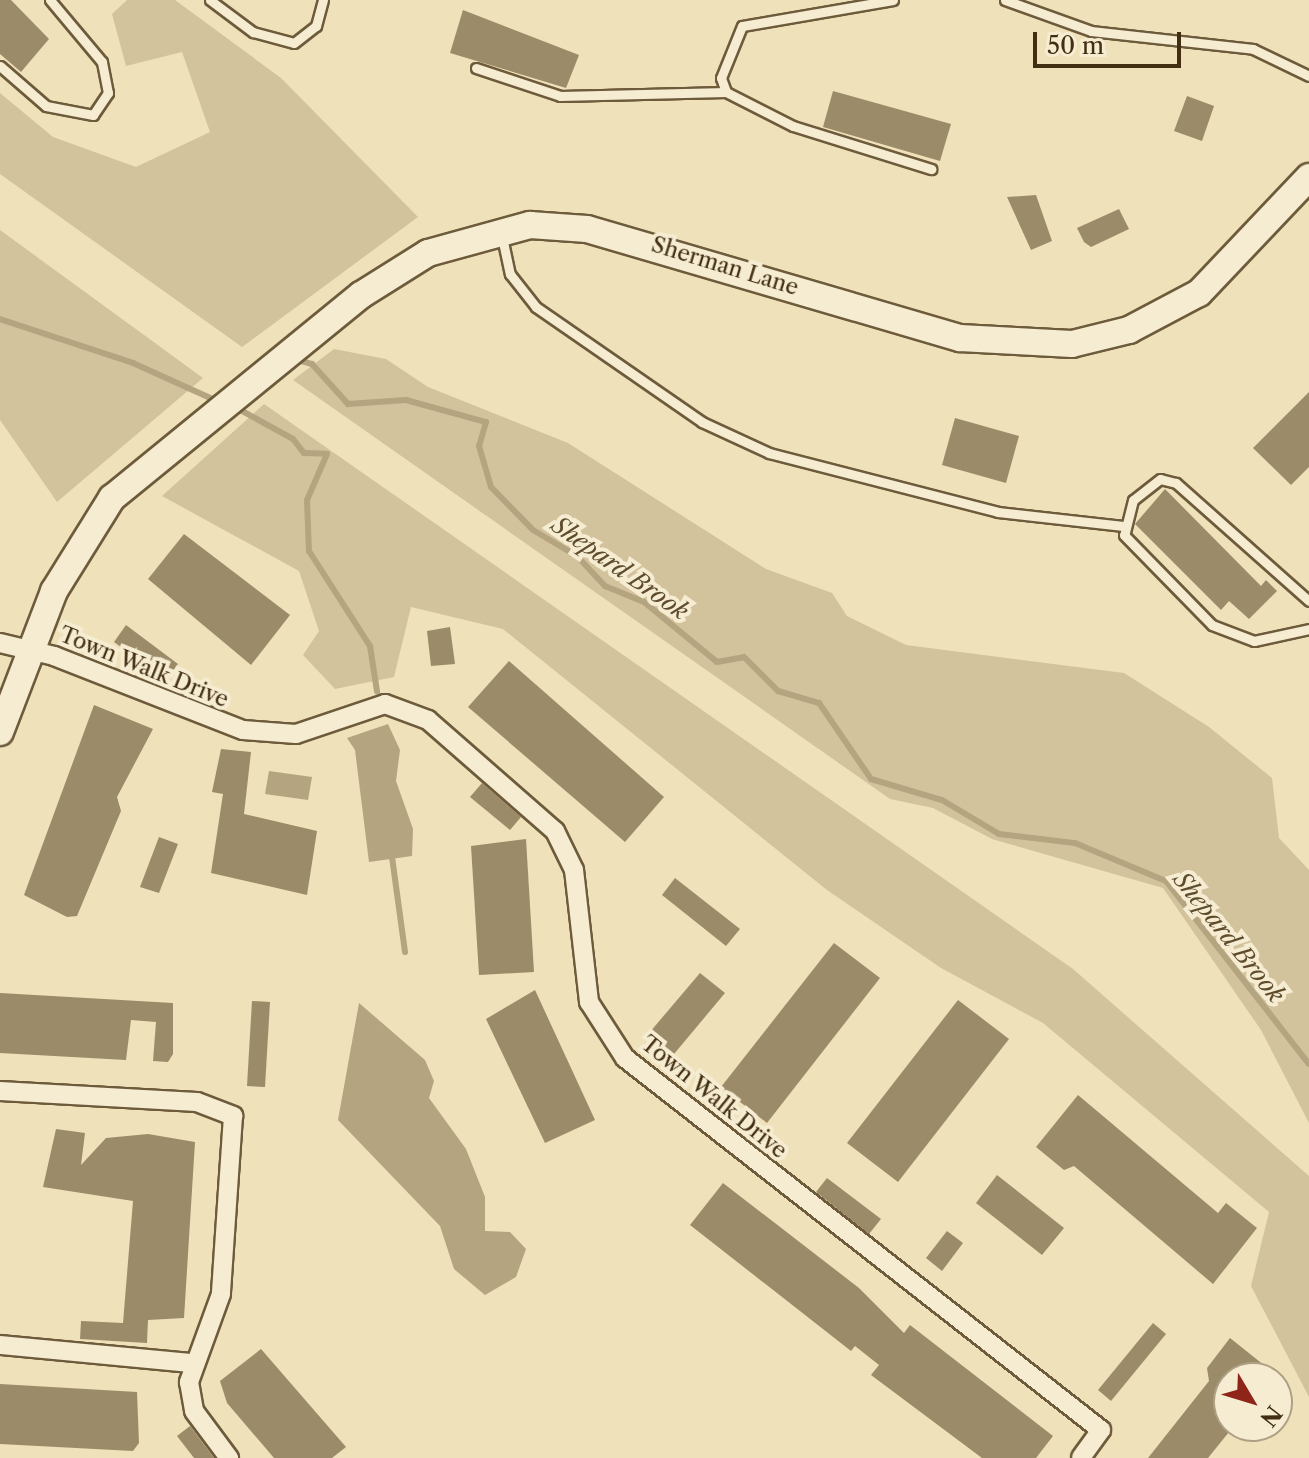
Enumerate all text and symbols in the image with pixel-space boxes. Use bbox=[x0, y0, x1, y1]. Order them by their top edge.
scale bar bbox=[1037, 16, 1185, 66]
text: 50 m bbox=[1047, 31, 1104, 60]
street label: Sherman Lane bbox=[648, 231, 802, 301]
water label: Shepard Brook bbox=[546, 510, 694, 626]
street label: Town Walk Drive bbox=[55, 621, 233, 713]
water label: Shepard Brook bbox=[1167, 866, 1291, 1008]
street label: Town Walk Drive bbox=[635, 1030, 793, 1164]
north arrow bbox=[1213, 1362, 1293, 1442]
text: N bbox=[1254, 1400, 1287, 1432]

